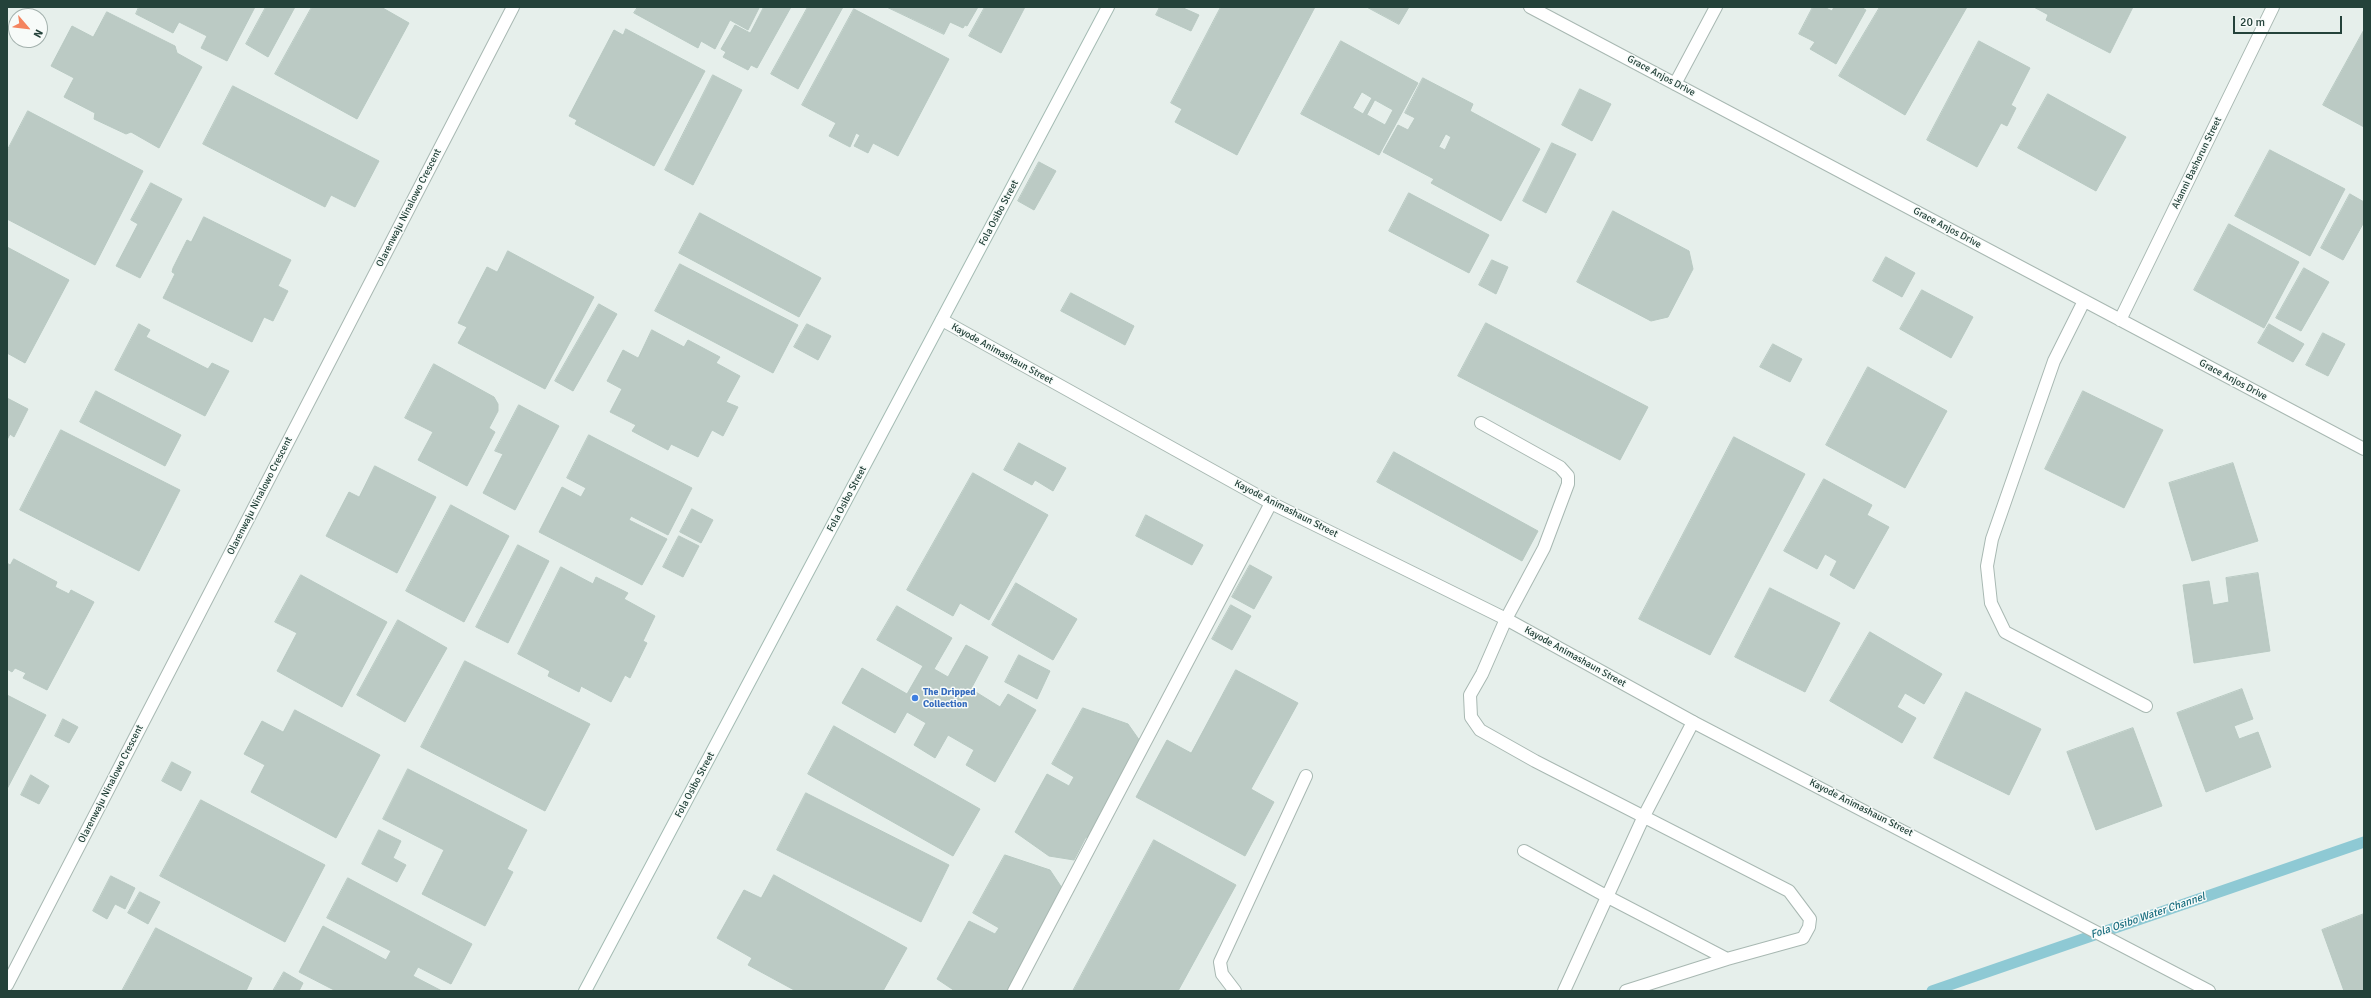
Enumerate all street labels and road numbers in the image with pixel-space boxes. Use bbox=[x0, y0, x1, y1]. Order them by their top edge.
street label: Grace Anjos Drive bbox=[1625, 53, 1697, 99]
street label: Akanni Bashorun Street bbox=[2169, 115, 2225, 211]
street label: Olarenwaju Ninalowo Crescent bbox=[374, 147, 444, 269]
street label: Fola Osibo Street bbox=[977, 178, 1021, 248]
street label: Grace Anjos Drive bbox=[1911, 205, 1983, 251]
street label: Kayode Animashaun Street bbox=[949, 321, 1055, 387]
street label: Grace Anjos Drive bbox=[2197, 357, 2269, 403]
street label: Olarenwaju Ninalowo Crescent bbox=[225, 435, 295, 557]
street label: Fola Osibo Street bbox=[825, 464, 869, 534]
street label: Kayode Animashaun Street bbox=[1232, 478, 1340, 540]
street label: Kayode Animashaun Street bbox=[1522, 624, 1628, 690]
street label: Olarenwaju Ninalowo Crescent bbox=[76, 723, 146, 845]
street label: Fola Osibo Street bbox=[673, 750, 717, 820]
street label: Kayode Animashaun Street bbox=[1807, 777, 1915, 839]

